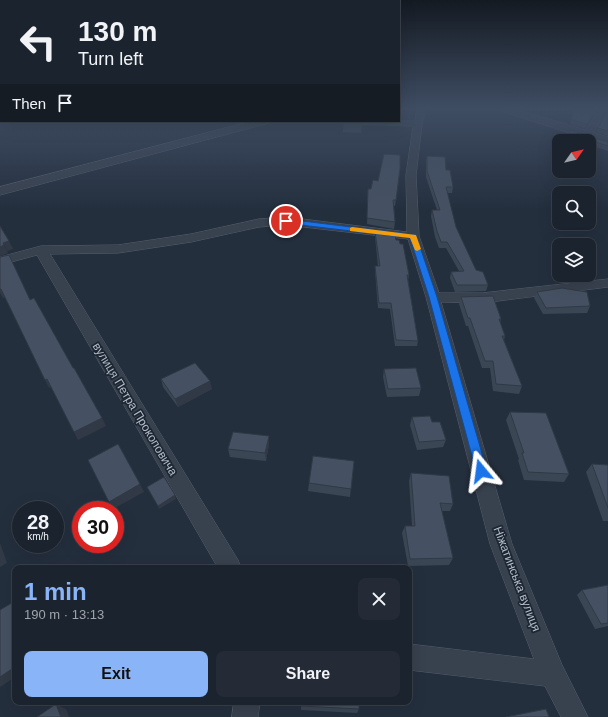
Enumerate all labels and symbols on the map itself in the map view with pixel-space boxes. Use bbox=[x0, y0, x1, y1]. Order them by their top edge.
north arrow bbox=[552, 134, 596, 178]
pin bbox=[269, 204, 303, 238]
street label: вулиця Петра Прокоповича bbox=[90, 340, 180, 478]
position arrow bbox=[460, 450, 502, 492]
speed limit sign: 30 bbox=[72, 501, 124, 553]
street label: Ніжатинська вулиця bbox=[491, 525, 543, 633]

